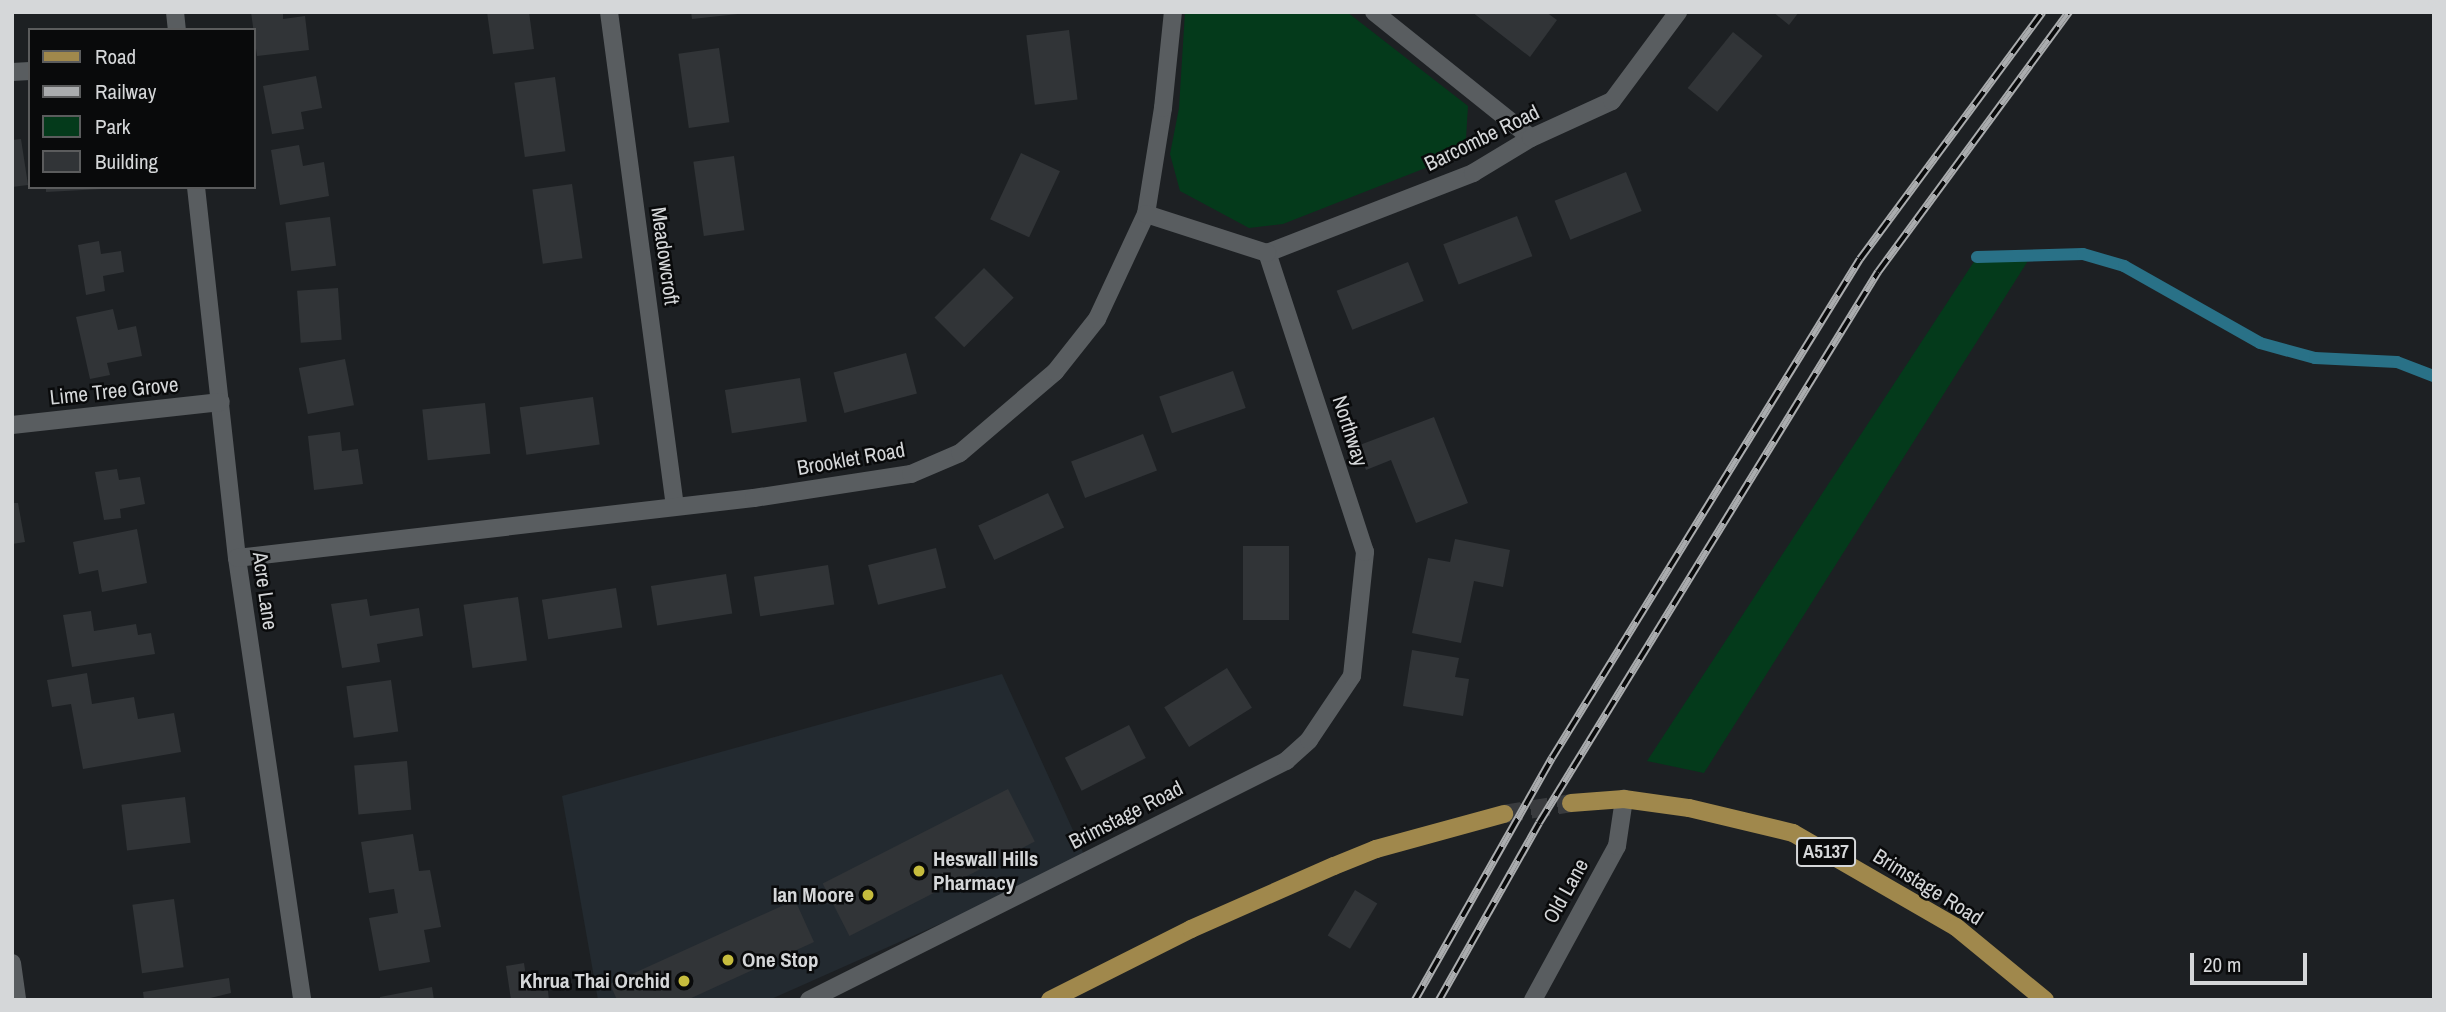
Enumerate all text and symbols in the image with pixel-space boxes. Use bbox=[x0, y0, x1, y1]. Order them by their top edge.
legend bbox=[28, 28, 256, 189]
text: Road bbox=[95, 42, 136, 71]
text: Railway bbox=[95, 77, 156, 106]
street label: Barcombe Road bbox=[1421, 99, 1543, 177]
text: Park bbox=[95, 112, 130, 141]
text: Building bbox=[95, 147, 158, 176]
street label: Meadowcroft bbox=[646, 205, 684, 307]
street label: Lime Tree Grove bbox=[48, 372, 180, 410]
street label: Northway bbox=[1327, 393, 1373, 469]
street label: Brooklet Road bbox=[795, 437, 907, 481]
street label: Acre Lane bbox=[247, 550, 283, 632]
street label: Brimstage Road bbox=[1065, 776, 1187, 854]
road number: A5137 bbox=[1794, 836, 1857, 867]
street label: Brimstage Road bbox=[1869, 843, 1987, 931]
place label: Heswall Hills Pharmacy bbox=[933, 846, 1038, 896]
street label: Old Lane bbox=[1538, 854, 1594, 928]
marker: Heswall Hills Pharmacy bbox=[911, 863, 927, 879]
place label: Ian Moore bbox=[773, 882, 854, 908]
marker: Ian Moore bbox=[860, 887, 876, 903]
scale bar bbox=[2194, 939, 2311, 983]
place label: One Stop bbox=[742, 947, 819, 973]
text: 20 m bbox=[2203, 950, 2241, 979]
marker: One Stop bbox=[720, 952, 736, 968]
place label: Khrua Thai Orchid bbox=[520, 968, 670, 994]
marker: Khrua Thai Orchid bbox=[676, 973, 692, 989]

